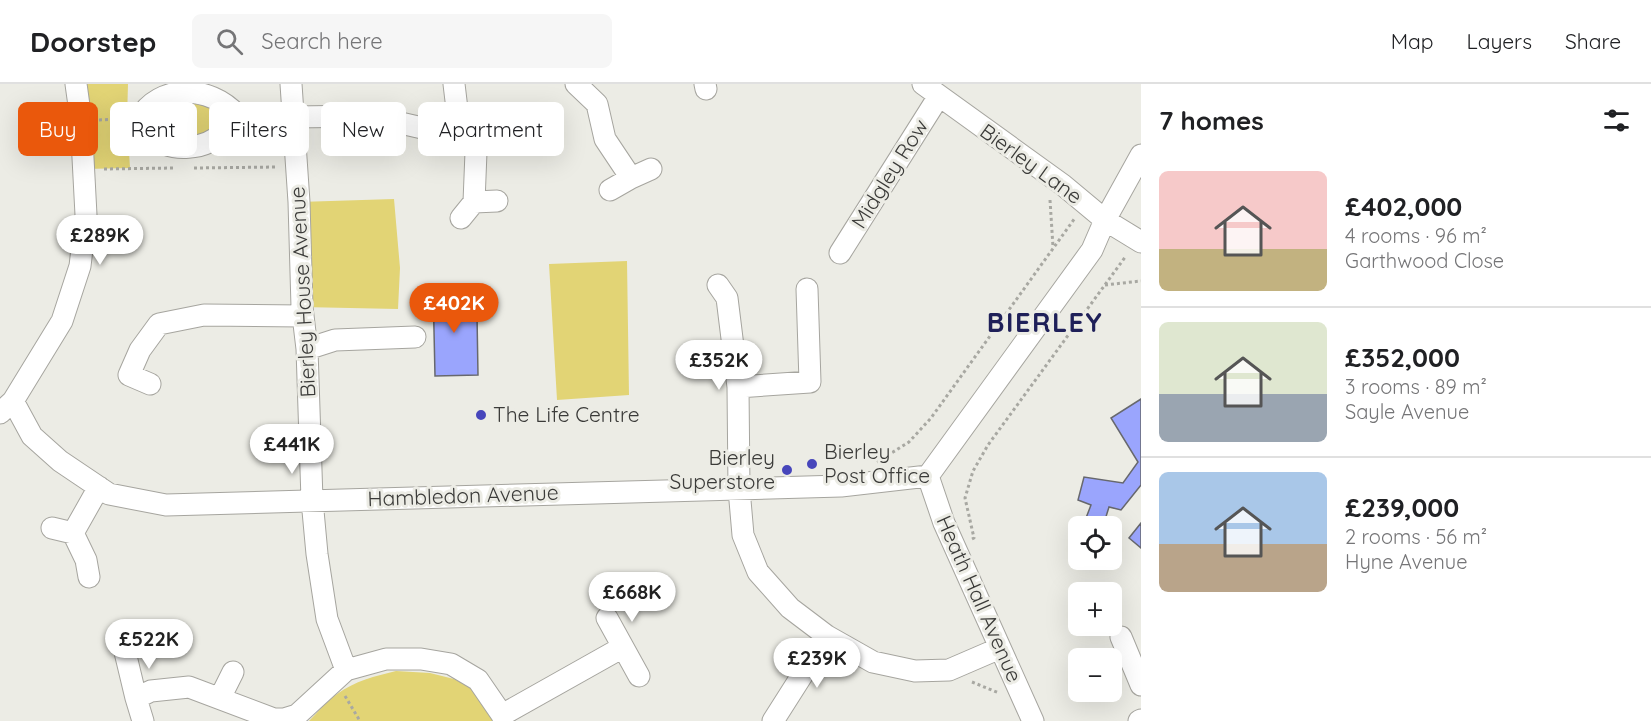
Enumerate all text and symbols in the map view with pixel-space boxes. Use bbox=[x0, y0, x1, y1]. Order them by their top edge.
search box bbox=[192, 14, 612, 68]
text: Doorstep bbox=[30, 24, 156, 59]
icon: search bbox=[213, 25, 246, 58]
text: Search here bbox=[261, 27, 383, 55]
text: Map bbox=[1391, 28, 1434, 54]
text: Layers bbox=[1467, 28, 1532, 54]
text: Share bbox=[1565, 28, 1621, 54]
chip: Buy bbox=[18, 102, 98, 156]
chip: Rent bbox=[110, 102, 197, 156]
chip: Filters bbox=[209, 102, 309, 156]
chip: New bbox=[321, 102, 406, 156]
chip: Apartment bbox=[418, 102, 564, 156]
text: 7 homes bbox=[1159, 104, 1264, 137]
icon: filters bbox=[1600, 104, 1633, 137]
street label: Midgley Row bbox=[845, 114, 933, 233]
street label: Bierley Lane bbox=[975, 117, 1088, 209]
street label: Bierley House Avenue bbox=[283, 186, 321, 398]
text: £402,000 bbox=[1345, 190, 1462, 223]
icon: home bbox=[1207, 195, 1279, 267]
pin: £289K bbox=[58, 215, 142, 266]
text: £289K bbox=[70, 222, 130, 247]
text: 4 rooms · 96 m² bbox=[1345, 223, 1487, 248]
text: Garthwood Close bbox=[1345, 248, 1504, 273]
pin: £402K bbox=[412, 283, 496, 334]
text: £402K bbox=[424, 290, 485, 315]
district label: BIERLEY bbox=[987, 305, 1103, 339]
pin: £352K bbox=[677, 340, 761, 391]
text: £352,000 bbox=[1345, 341, 1460, 374]
icon: home bbox=[1207, 346, 1279, 418]
text: £352K bbox=[689, 347, 749, 372]
text: 3 rooms · 89 m² bbox=[1345, 374, 1487, 399]
text: Sayle Avenue bbox=[1345, 399, 1469, 424]
place label: The Life Centre bbox=[493, 401, 640, 427]
marker: The Life Centre bbox=[474, 408, 488, 422]
pin: £441K bbox=[250, 424, 334, 475]
text: £441K bbox=[264, 431, 320, 456]
place label: Bierley Post Office bbox=[824, 438, 930, 488]
place label: Bierley Superstore bbox=[670, 444, 775, 494]
marker: Bierley Post Office bbox=[805, 457, 819, 471]
marker: Bierley Superstore bbox=[780, 463, 794, 477]
street label: Hambledon Avenue bbox=[367, 479, 559, 511]
text: £239,000 bbox=[1345, 491, 1459, 524]
icon: home bbox=[1207, 496, 1279, 568]
street label: Heath Hall Avenue bbox=[932, 511, 1028, 686]
map controls bbox=[1068, 516, 1122, 702]
button: locate bbox=[1068, 516, 1122, 570]
text: 2 rooms · 56 m² bbox=[1345, 524, 1487, 549]
text: Hyne Avenue bbox=[1345, 549, 1467, 574]
pin: £668K bbox=[590, 572, 674, 623]
text: £668K bbox=[603, 579, 661, 604]
button: + bbox=[1068, 582, 1122, 636]
pin: £522K bbox=[107, 619, 191, 670]
text: £522K bbox=[119, 626, 179, 651]
pin: £239K bbox=[775, 638, 859, 689]
text: £239K bbox=[787, 645, 847, 670]
button: − bbox=[1068, 648, 1122, 702]

